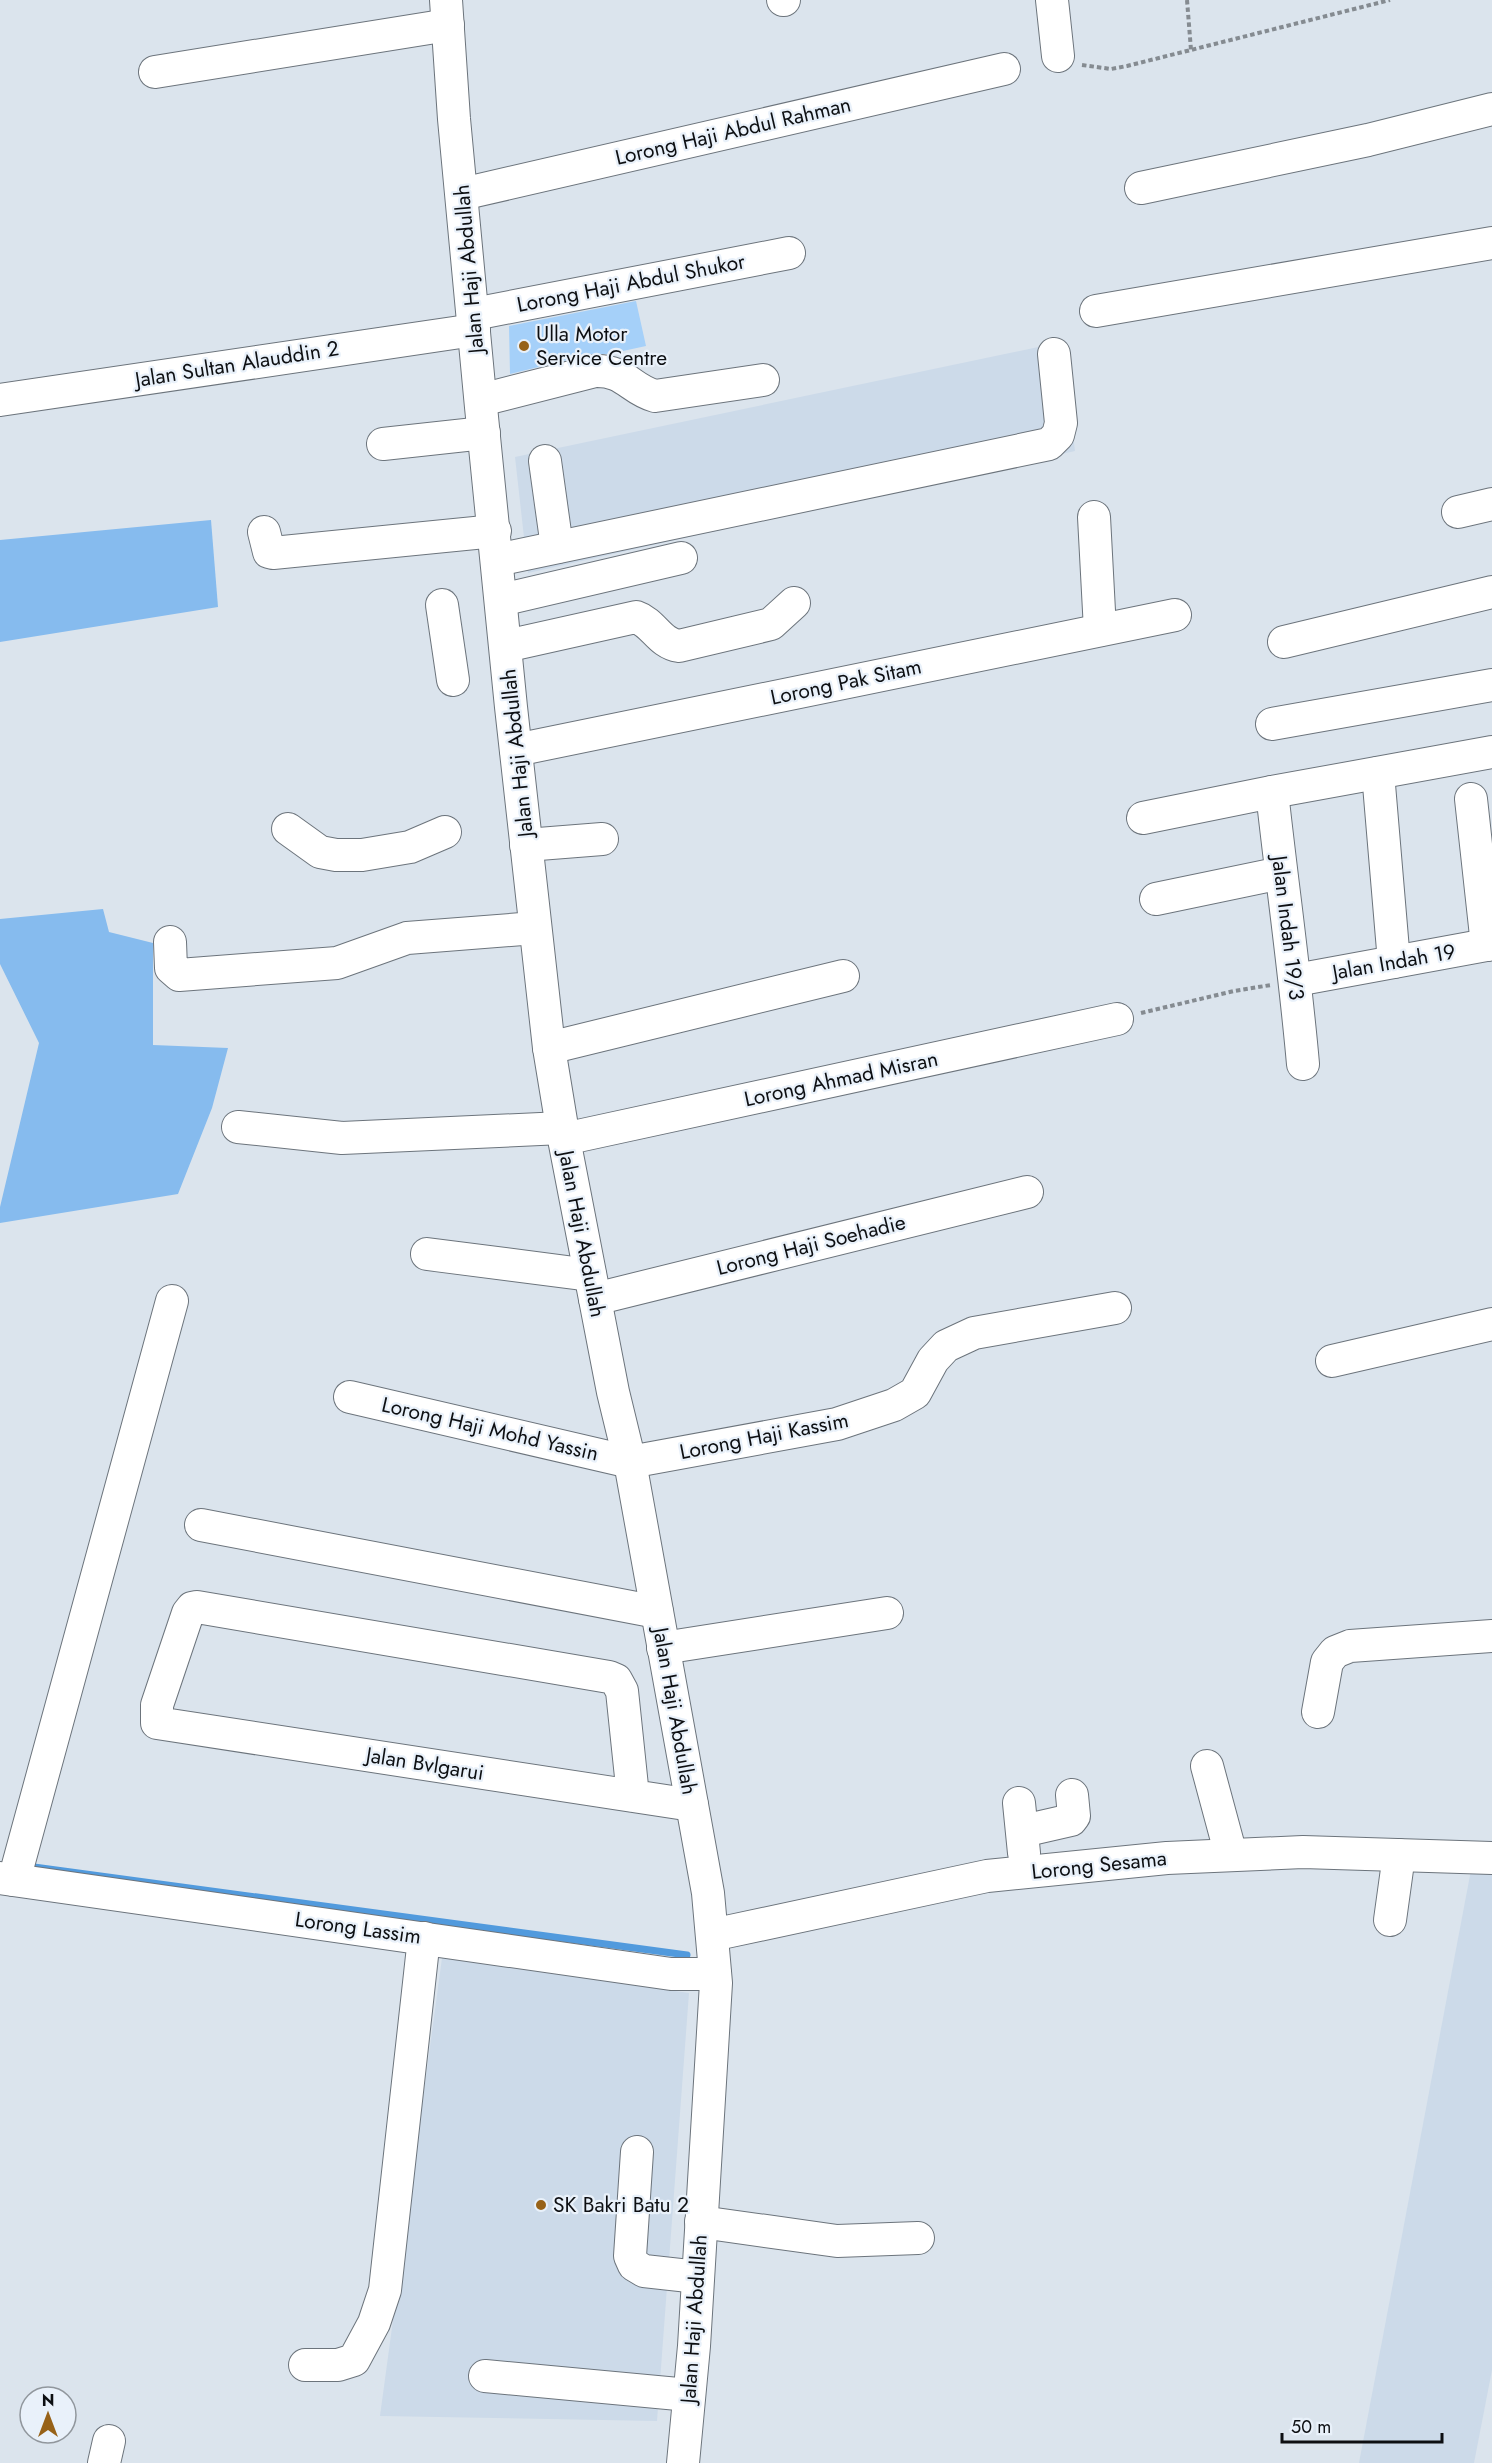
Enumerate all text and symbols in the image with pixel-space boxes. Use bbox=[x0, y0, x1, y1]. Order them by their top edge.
street label: Lorong Haji Abdul Rahman bbox=[612, 89, 854, 173]
street label: Jalan Haji Abdullah bbox=[447, 183, 492, 358]
street label: Lorong Haji Abdul Shukor bbox=[514, 246, 748, 320]
place label: Ulla Motor Service Centre bbox=[536, 319, 667, 373]
street label: Jalan Sultan Alauddin 2 bbox=[130, 333, 341, 395]
marker: Ulla Motor Service Centre bbox=[517, 339, 531, 353]
street label: Lorong Pak Sitam bbox=[768, 651, 924, 713]
street label: Jalan Haji Abdullah bbox=[493, 667, 541, 842]
street label: Jalan Indah 19/3 bbox=[1264, 851, 1312, 1002]
street label: Jalan Indah 19 bbox=[1327, 936, 1458, 988]
street label: Lorong Ahmad Misran bbox=[741, 1044, 941, 1114]
street label: Jalan Haji Abdullah bbox=[551, 1145, 613, 1320]
street label: Lorong Haji Soehadie bbox=[713, 1207, 909, 1283]
street label: Lorong Haji Mohd Yassin bbox=[379, 1389, 601, 1469]
street label: Lorong Haji Kassim bbox=[677, 1405, 851, 1467]
street label: Jalan Haji Abdullah bbox=[645, 1622, 704, 1797]
street label: Jalan Bvlgarui bbox=[361, 1739, 486, 1788]
street label: Lorong Sesama bbox=[1030, 1843, 1168, 1887]
street label: Lorong Lassim bbox=[293, 1904, 423, 1952]
place label: SK Bakri Batu 2 bbox=[553, 2190, 689, 2220]
marker: SK Bakri Batu 2 bbox=[534, 2198, 548, 2212]
street label: Jalan Haji Abdullah bbox=[673, 2234, 715, 2407]
north arrow bbox=[18, 2385, 78, 2445]
text: N bbox=[42, 2389, 54, 2412]
scale bar bbox=[1282, 2406, 1442, 2444]
text: 50 m bbox=[1291, 2414, 1331, 2440]

